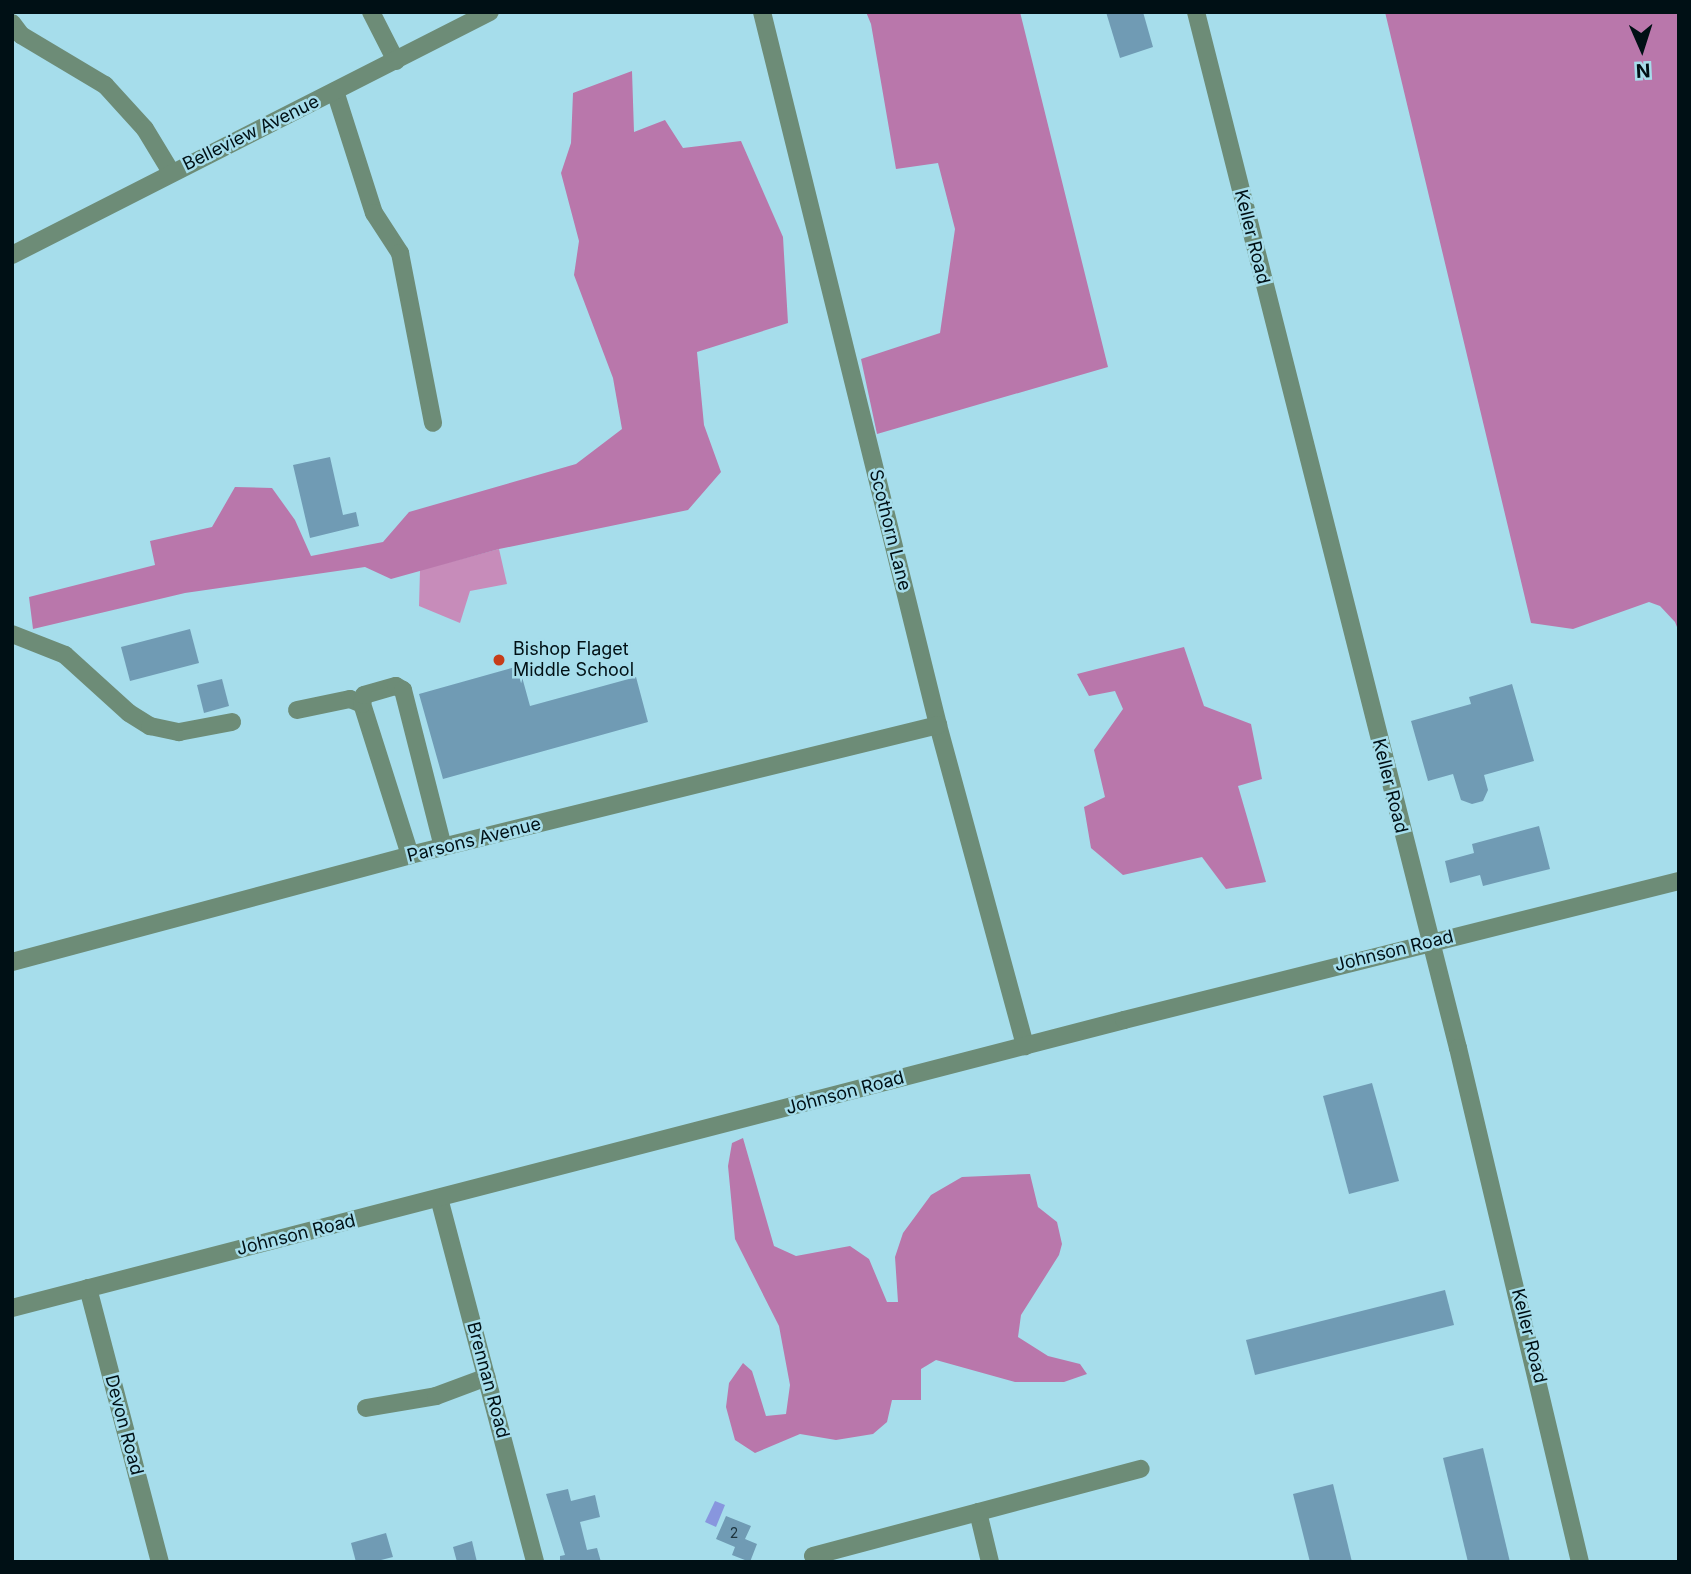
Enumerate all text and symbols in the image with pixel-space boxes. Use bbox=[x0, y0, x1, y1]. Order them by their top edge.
north arrow bbox=[1607, 14, 1677, 84]
text: N bbox=[1635, 59, 1651, 82]
street label: Belleview Avenue bbox=[179, 91, 323, 175]
street label: Keller Road bbox=[1230, 188, 1274, 286]
street label: Scothorn Lane bbox=[865, 467, 915, 593]
place label: Bishop Flaget Middle School bbox=[513, 639, 634, 682]
marker: Bishop Flaget Middle School bbox=[491, 652, 507, 668]
street label: Keller Road bbox=[1368, 737, 1412, 835]
street label: Parsons Avenue bbox=[405, 813, 543, 867]
street label: Johnson Road bbox=[1332, 926, 1456, 976]
street label: Johnson Road bbox=[783, 1067, 907, 1119]
street label: Johnson Road bbox=[234, 1210, 358, 1260]
street label: Keller Road bbox=[1507, 1287, 1551, 1385]
street label: Brennan Road bbox=[462, 1320, 514, 1440]
street label: Devon Road bbox=[100, 1373, 148, 1477]
house number: 2 bbox=[730, 1525, 738, 1541]

